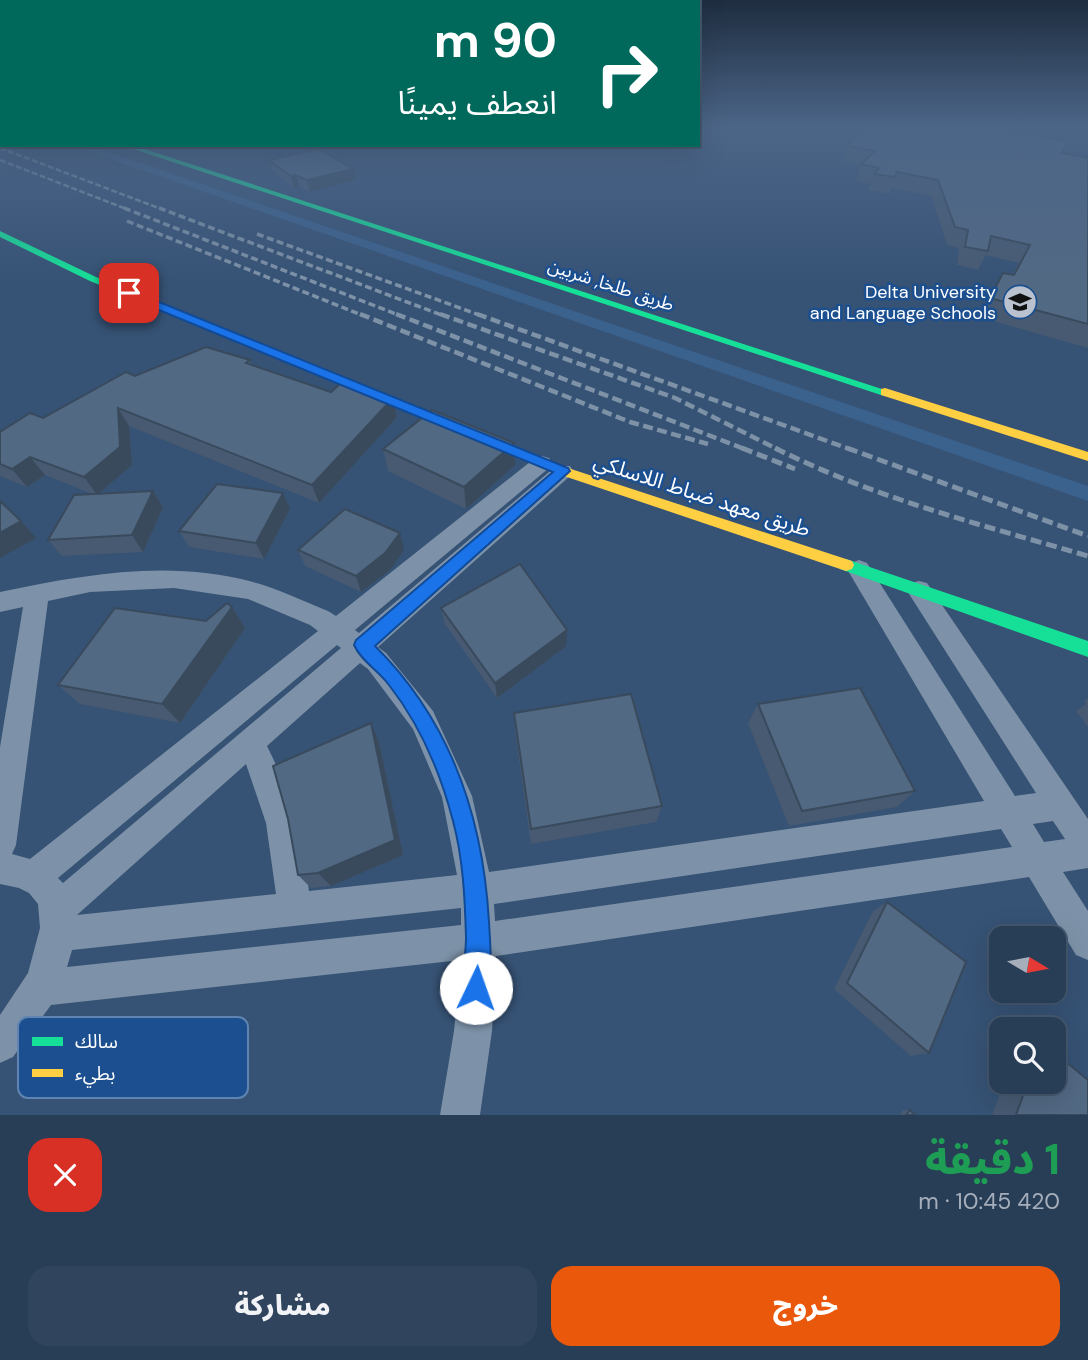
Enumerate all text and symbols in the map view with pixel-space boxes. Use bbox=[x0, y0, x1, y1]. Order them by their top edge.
text: 90 m bbox=[434, 8, 557, 72]
icon: right bbox=[581, 28, 672, 119]
text: انعطف يمينًا bbox=[397, 82, 557, 124]
street label: طريق طلخا, شربين bbox=[545, 253, 677, 317]
pin bbox=[99, 263, 159, 323]
icon: arrive bbox=[110, 274, 148, 312]
place label: Delta University and Language Schools bbox=[810, 280, 996, 325]
school or university icon: Delta University and Language Schools bbox=[1001, 283, 1039, 321]
street label: طريق معهد ضباط اللاسلكي bbox=[589, 447, 814, 545]
north arrow bbox=[989, 926, 1066, 1003]
map controls bbox=[989, 926, 1066, 1094]
position arrow bbox=[439, 951, 513, 1025]
legend bbox=[18, 1017, 248, 1098]
button: search bbox=[989, 1017, 1066, 1094]
text: سالك bbox=[75, 1029, 118, 1054]
text: بطيء bbox=[75, 1061, 115, 1088]
text: 1 دقيقة bbox=[925, 1132, 1060, 1187]
button: close bbox=[28, 1138, 102, 1212]
text: 420 m · 10:45 bbox=[918, 1186, 1060, 1216]
button: مشاركة bbox=[28, 1266, 537, 1346]
button: خروج bbox=[551, 1266, 1060, 1346]

